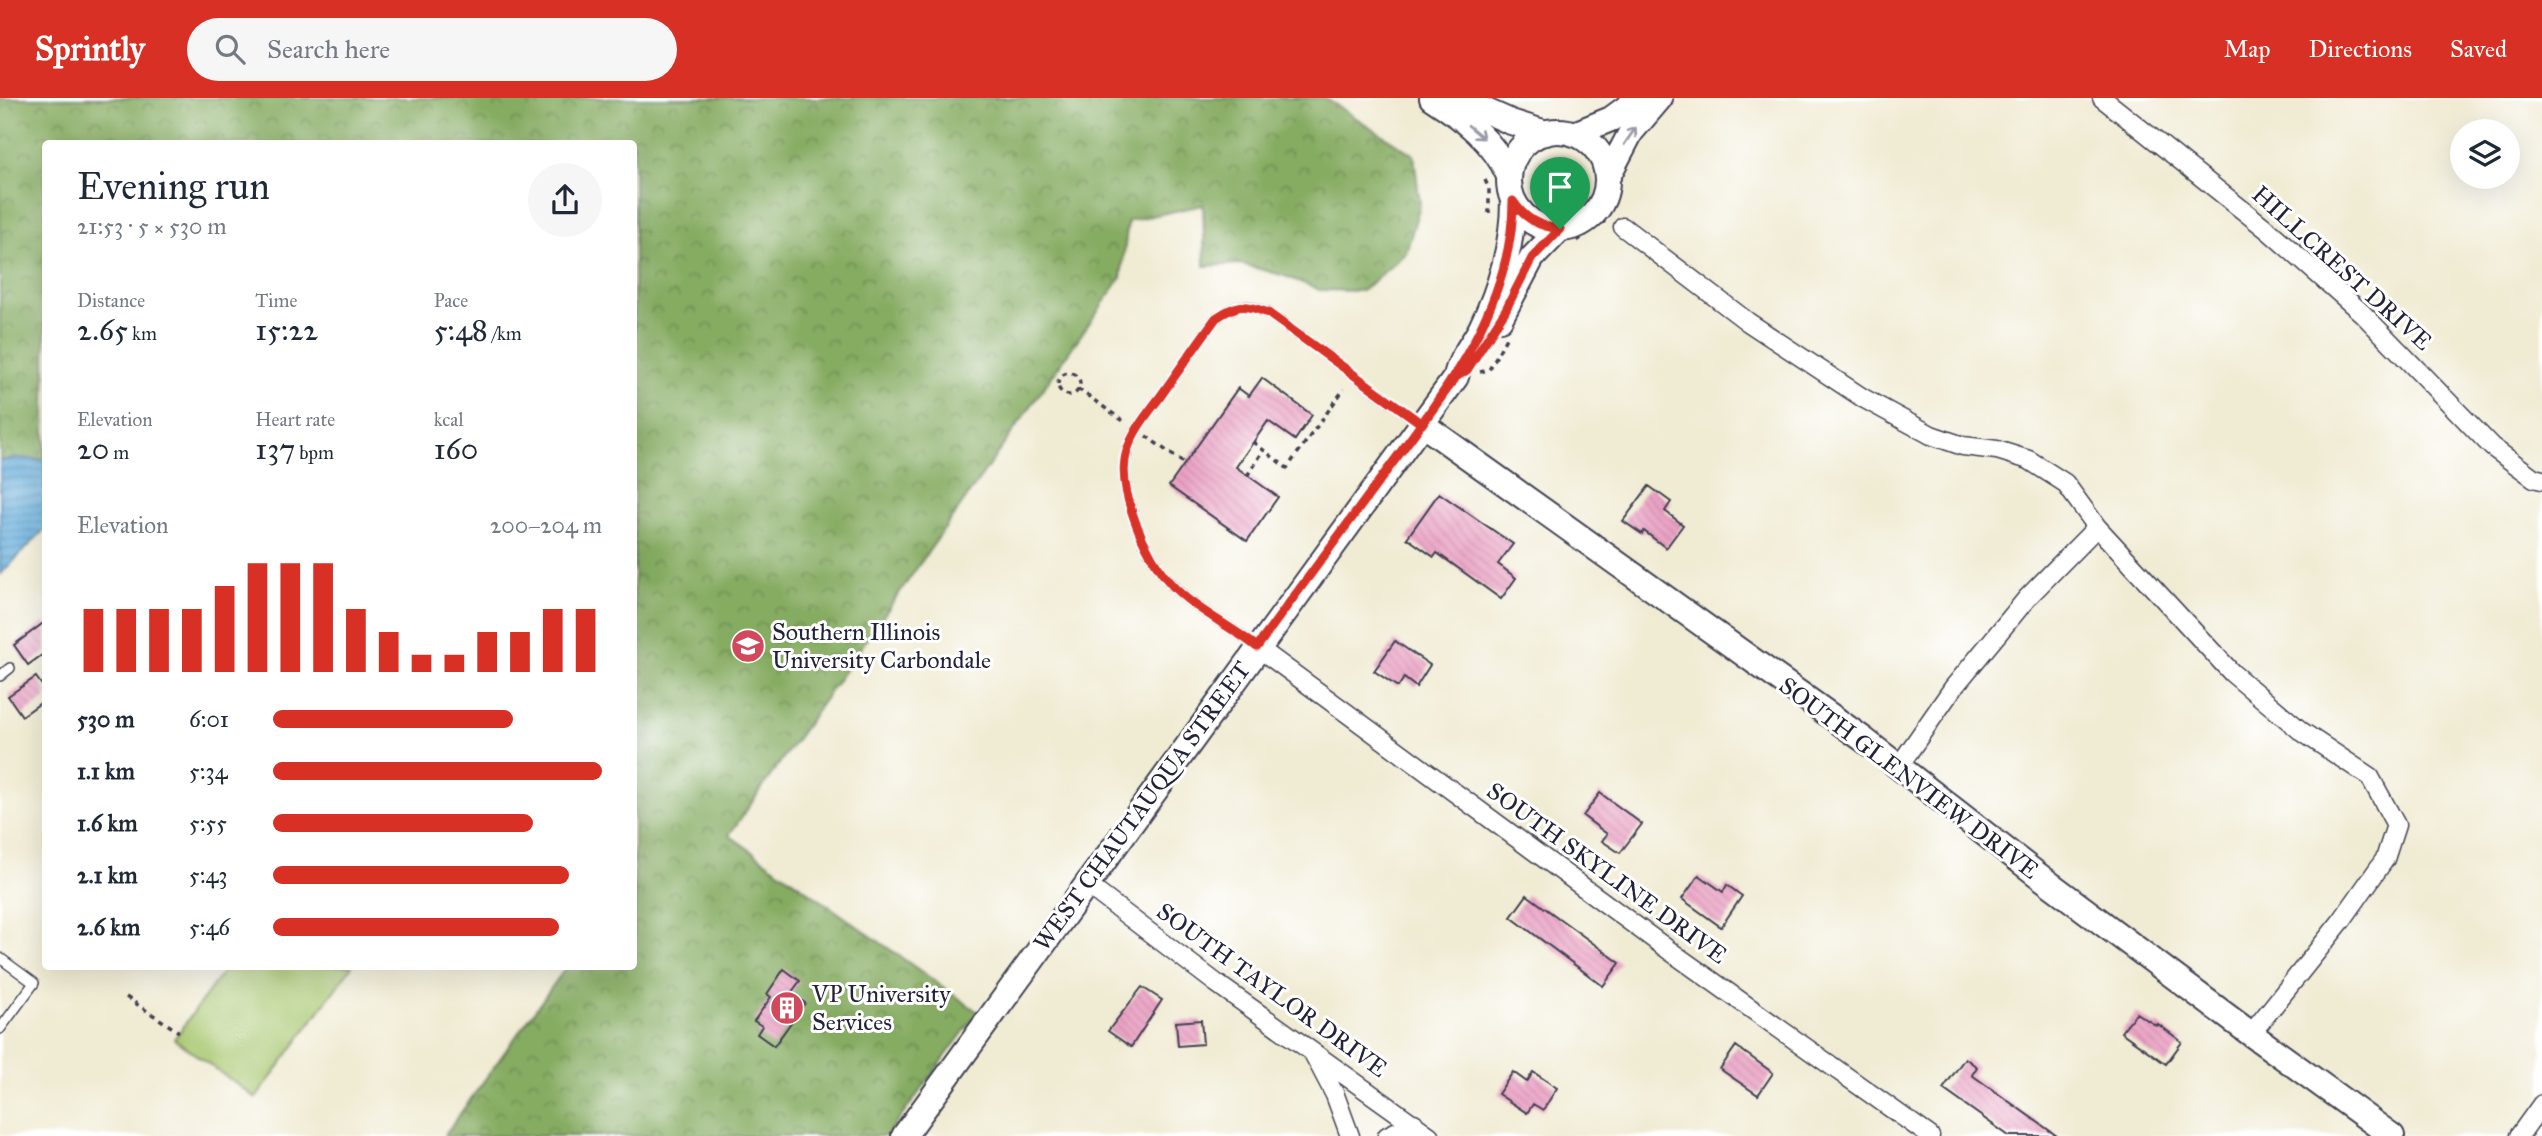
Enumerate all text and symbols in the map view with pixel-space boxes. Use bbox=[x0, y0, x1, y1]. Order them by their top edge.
search box bbox=[187, 18, 677, 81]
text: Sprintly bbox=[35, 29, 145, 69]
icon: search bbox=[211, 30, 249, 68]
text: Search here bbox=[267, 33, 390, 65]
text: Map bbox=[2224, 34, 2271, 64]
text: Directions bbox=[2309, 34, 2412, 64]
text: Saved bbox=[2450, 34, 2507, 64]
map controls bbox=[2450, 119, 2520, 189]
button: layers bbox=[2450, 119, 2520, 189]
one-way arrow bbox=[1467, 124, 1485, 140]
one-way arrow bbox=[1623, 126, 1637, 146]
pin bbox=[1530, 157, 1590, 229]
text: Evening run bbox=[77, 163, 270, 209]
button: share bbox=[528, 163, 602, 237]
icon: arrive bbox=[1541, 168, 1579, 206]
street label: HILLCREST DRIVE bbox=[2246, 179, 2438, 357]
text: 21:53 · 5 × 530 m bbox=[77, 212, 227, 240]
text: Distance bbox=[77, 289, 145, 312]
text: Time bbox=[255, 289, 297, 312]
text: Pace bbox=[434, 289, 468, 312]
text: 2.65 bbox=[77, 312, 128, 348]
text: 15:22 bbox=[255, 312, 318, 348]
text: 5:48 bbox=[434, 312, 488, 348]
text: km bbox=[128, 322, 157, 345]
text: /km bbox=[488, 322, 522, 345]
text: Elevation bbox=[77, 408, 152, 431]
text: Heart rate bbox=[255, 408, 335, 431]
text: kcal bbox=[434, 408, 464, 431]
text: 20 bbox=[77, 431, 109, 467]
text: 137 bbox=[255, 431, 295, 467]
text: 160 bbox=[434, 431, 478, 467]
text: m bbox=[109, 441, 129, 464]
text: bpm bbox=[295, 441, 334, 464]
text: Elevation bbox=[77, 511, 168, 539]
text: 200–204 m bbox=[490, 511, 602, 539]
place label: Southern Illinois University Carbondale bbox=[772, 617, 991, 675]
school or university icon: Southern Illinois University Carbondale bbox=[729, 627, 767, 665]
street label: WEST CHAUTAUQUA STREET bbox=[1027, 655, 1257, 957]
street label: SOUTH GLENVIEW DRIVE bbox=[1773, 670, 2045, 886]
text: 530 m bbox=[77, 705, 135, 733]
text: 6:01 bbox=[189, 705, 229, 733]
text: 1.1 km bbox=[77, 757, 135, 785]
text: 5:34 bbox=[189, 757, 228, 785]
street label: SOUTH SKYLINE DRIVE bbox=[1481, 776, 1733, 970]
text: 1.6 km bbox=[77, 809, 138, 837]
text: 5:55 bbox=[189, 809, 227, 837]
text: 2.1 km bbox=[77, 861, 138, 889]
text: 5:43 bbox=[189, 861, 228, 889]
street label: SOUTH TAYLOR DRIVE bbox=[1151, 896, 1393, 1084]
text: 2.6 km bbox=[77, 913, 140, 941]
text: 5:46 bbox=[189, 913, 230, 941]
place label: VP University Services bbox=[811, 979, 951, 1037]
building icon: VP University Services bbox=[768, 989, 806, 1027]

